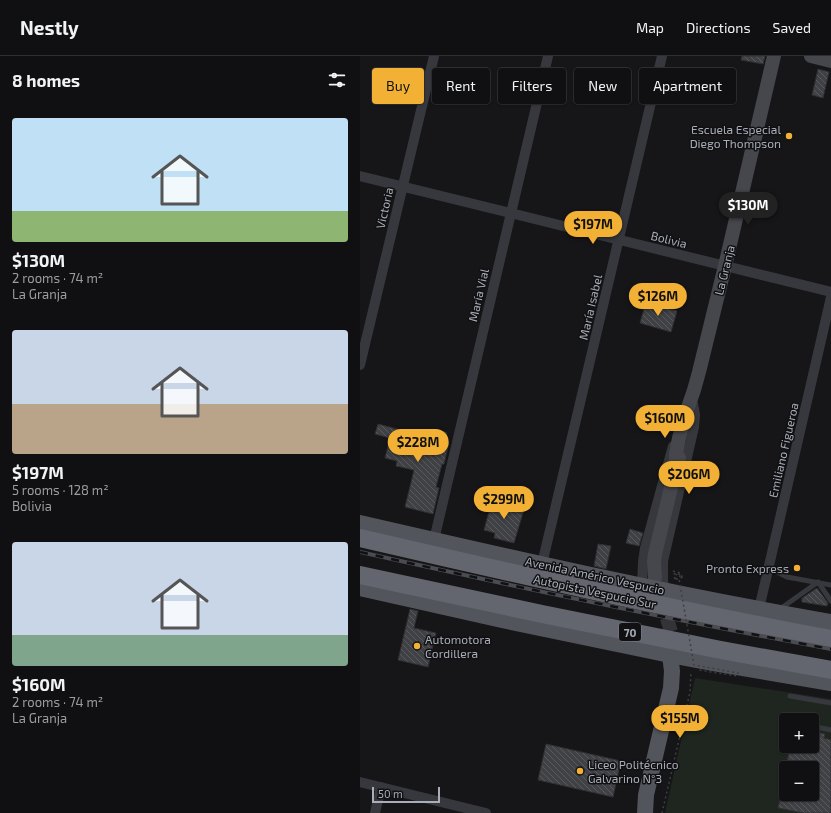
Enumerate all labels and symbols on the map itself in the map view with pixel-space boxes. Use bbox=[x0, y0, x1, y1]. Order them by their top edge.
place label: Escuela Especial Diego Thompson bbox=[690, 122, 781, 150]
marker: Escuela Especial Diego Thompson bbox=[784, 131, 794, 141]
street label: Victoria bbox=[372, 186, 396, 230]
pin: $130M bbox=[720, 192, 776, 226]
pin: $197M bbox=[565, 211, 621, 245]
street label: Bolivia bbox=[649, 228, 689, 250]
street label: La Granja bbox=[711, 244, 738, 297]
street label: María Vial bbox=[465, 267, 491, 323]
street label: María Isabel bbox=[576, 272, 604, 341]
pin: $126M bbox=[630, 283, 686, 317]
street label: Emiliano Figueroa bbox=[765, 401, 801, 499]
pin: $160M bbox=[637, 405, 693, 439]
pin: $228M bbox=[390, 429, 446, 463]
pin: $206M bbox=[661, 461, 717, 495]
pin: $299M bbox=[476, 486, 532, 520]
street label: Avenida Américo Vespucio bbox=[524, 553, 666, 597]
place label: Pronto Express bbox=[706, 561, 789, 575]
marker: Pronto Express bbox=[792, 563, 802, 573]
street label: Autopista Vespucio Sur bbox=[532, 571, 658, 611]
road number: 70 bbox=[619, 623, 641, 641]
place label: Automotora Cordillera bbox=[425, 632, 491, 660]
marker: Automotora Cordillera bbox=[412, 641, 422, 651]
pin: $155M bbox=[652, 705, 708, 739]
place label: Liceo Politécnico Galvarino N°3 bbox=[588, 757, 679, 785]
marker: Liceo Politécnico Galvarino N°3 bbox=[575, 766, 585, 776]
scale bar bbox=[372, 785, 440, 804]

